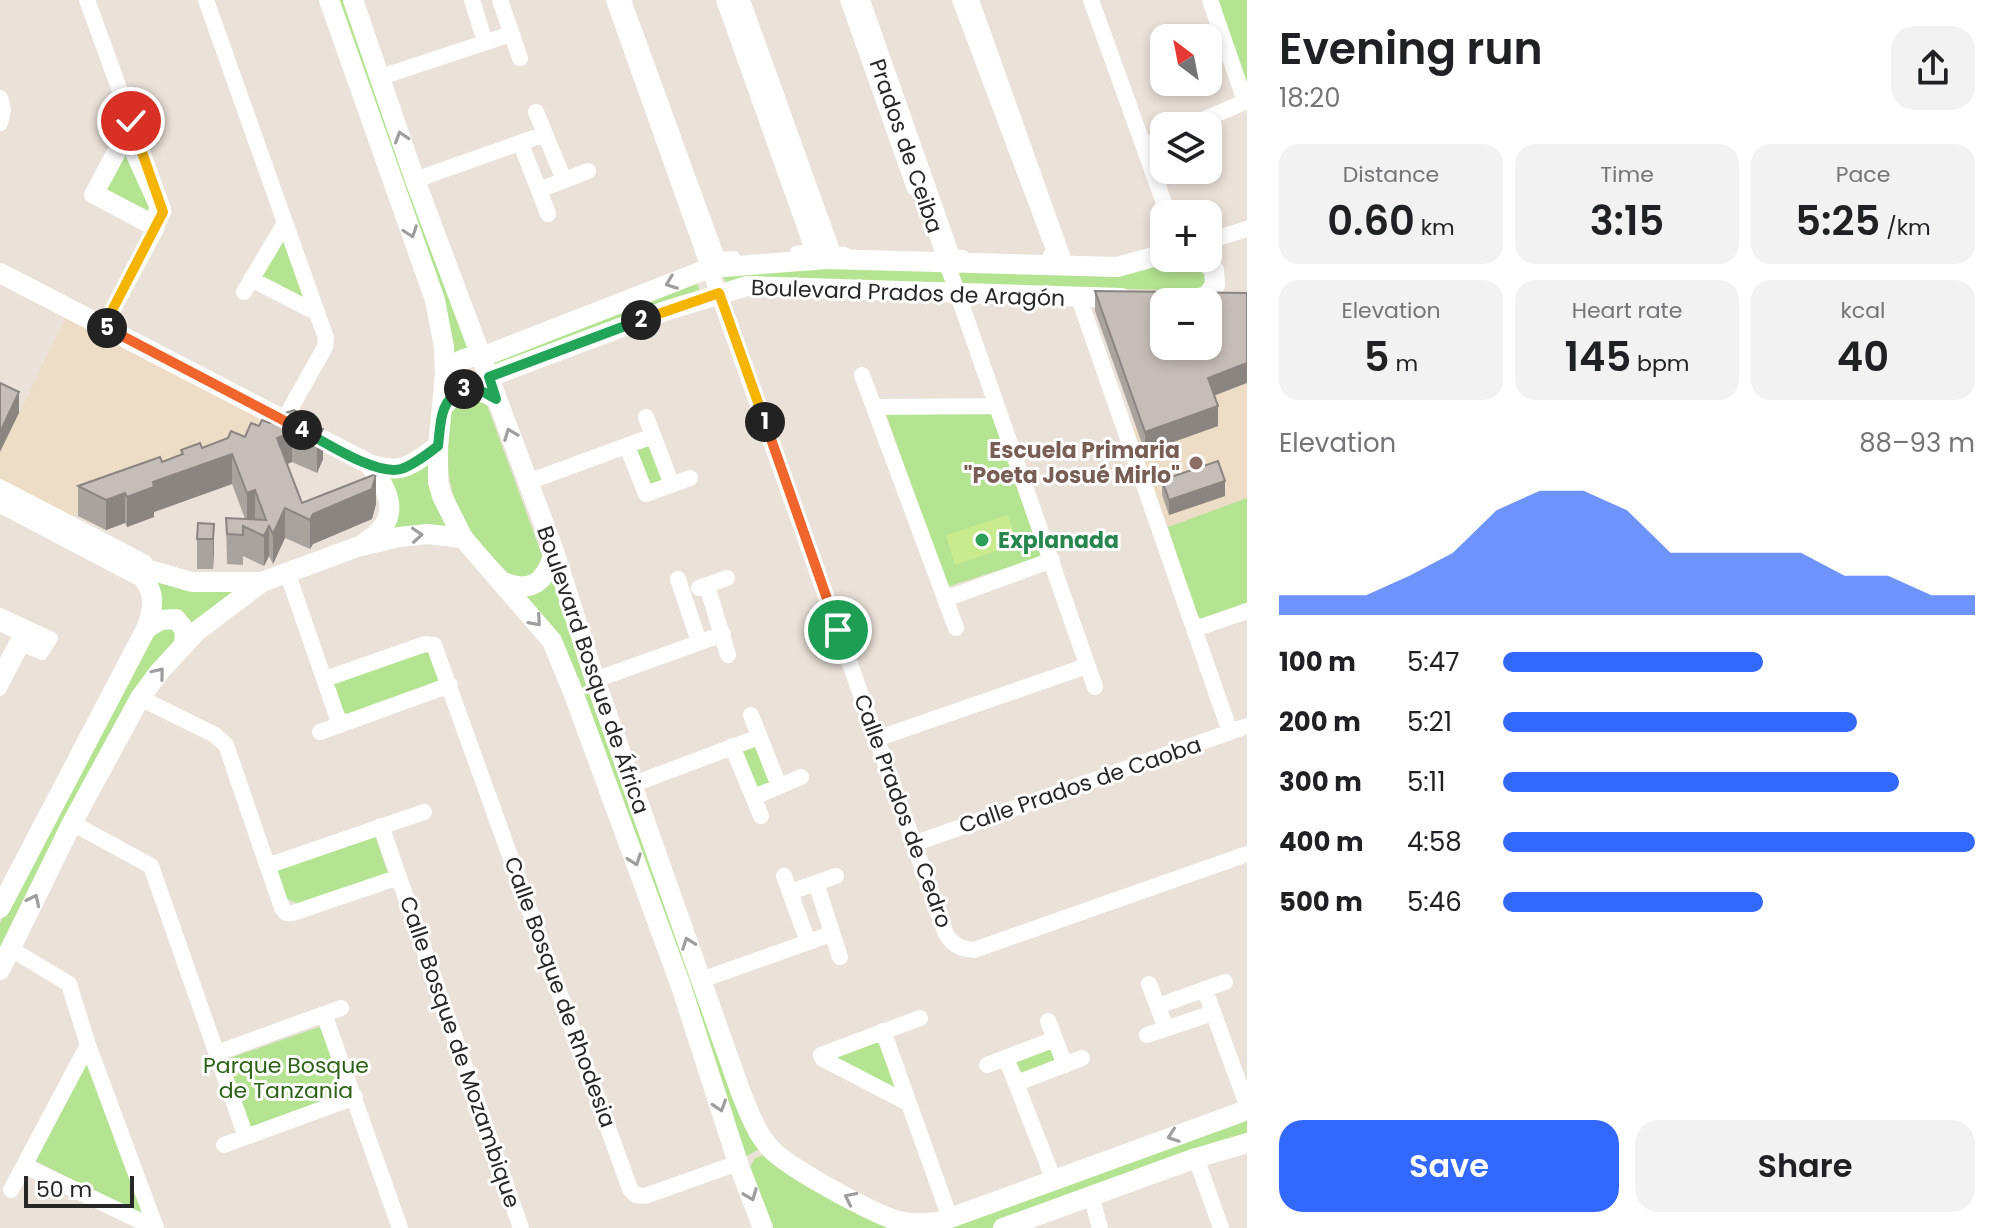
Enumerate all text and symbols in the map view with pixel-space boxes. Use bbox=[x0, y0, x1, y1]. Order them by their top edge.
text: Evening run bbox=[1279, 18, 1543, 79]
north arrow bbox=[1150, 24, 1222, 96]
map controls bbox=[1150, 24, 1222, 360]
button: share bbox=[1891, 26, 1975, 110]
street label: Prados de Ceiba bbox=[862, 55, 950, 237]
text: 18:20 bbox=[1279, 80, 1341, 116]
pin bbox=[97, 87, 165, 155]
icon: check bbox=[109, 99, 153, 143]
button: layers bbox=[1150, 112, 1222, 184]
one-way arrow bbox=[394, 131, 410, 145]
text: Distance bbox=[1343, 159, 1439, 190]
text: Time bbox=[1600, 159, 1654, 190]
text: Pace bbox=[1836, 159, 1890, 190]
text: 0.60 bbox=[1327, 193, 1415, 249]
text: 3:15 bbox=[1590, 193, 1664, 249]
text: 5:25 bbox=[1795, 193, 1880, 249]
button: + bbox=[1150, 200, 1222, 272]
text: km bbox=[1415, 212, 1455, 243]
text: /km bbox=[1880, 212, 1931, 243]
one-way arrow bbox=[402, 224, 418, 238]
street label: Boulevard Prados de Aragón bbox=[750, 272, 1066, 314]
one-way arrow bbox=[665, 273, 679, 290]
button: − bbox=[1150, 288, 1222, 360]
text: Elevation bbox=[1341, 295, 1441, 326]
text: Heart rate bbox=[1572, 295, 1682, 326]
text: kcal bbox=[1841, 295, 1885, 326]
pin: 2 bbox=[621, 300, 661, 340]
text: 2 bbox=[635, 304, 647, 335]
pin: 5 bbox=[87, 308, 127, 348]
text: 5 bbox=[100, 312, 114, 343]
text: 5 bbox=[1364, 329, 1390, 385]
text: 145 bbox=[1565, 329, 1631, 385]
text: 40 bbox=[1837, 329, 1889, 385]
text: m bbox=[1390, 348, 1418, 379]
text: bpm bbox=[1631, 348, 1689, 379]
pin: 3 bbox=[444, 369, 484, 409]
text: 3 bbox=[457, 373, 471, 404]
pin: 1 bbox=[745, 402, 785, 442]
text: 1 bbox=[761, 406, 769, 437]
pin: 4 bbox=[282, 410, 322, 450]
text: 4 bbox=[295, 414, 309, 445]
text: Elevation bbox=[1279, 425, 1396, 461]
text: 88–93 m bbox=[1859, 425, 1975, 461]
one-way arrow bbox=[503, 427, 520, 441]
place label: Escuela Primaria "Poeta Josué Mirlo" bbox=[963, 435, 1180, 491]
marker: Escuela Primaria "Poeta Josué Mirlo" bbox=[1187, 454, 1205, 472]
street label: Boulevard Bosque de África bbox=[529, 522, 657, 818]
place label: Explanada bbox=[998, 525, 1119, 556]
one-way arrow bbox=[411, 527, 424, 544]
marker: Explanada bbox=[973, 531, 991, 549]
pin bbox=[804, 596, 872, 664]
icon: arrive bbox=[816, 608, 860, 652]
one-way arrow bbox=[526, 612, 541, 627]
text: 100 m bbox=[1279, 644, 1356, 680]
text: 5:47 bbox=[1407, 644, 1459, 680]
one-way arrow bbox=[149, 668, 164, 682]
street label: Calle Prados de Cedro bbox=[846, 690, 960, 932]
text: 200 m bbox=[1279, 704, 1361, 740]
text: 5:21 bbox=[1407, 704, 1452, 740]
street label: Calle Prados de Caoba bbox=[955, 729, 1205, 841]
text: 300 m bbox=[1279, 764, 1362, 800]
text: 5:11 bbox=[1407, 764, 1446, 800]
text: 400 m bbox=[1279, 824, 1364, 860]
text: 4:58 bbox=[1407, 824, 1462, 860]
street label: Calle Bosque de Rhodesia bbox=[497, 852, 623, 1132]
one-way arrow bbox=[625, 853, 642, 867]
text: 500 m bbox=[1279, 884, 1363, 920]
text: 5:46 bbox=[1407, 884, 1462, 920]
street label: Calle Bosque de Mozambique bbox=[392, 892, 528, 1212]
one-way arrow bbox=[25, 894, 40, 909]
one-way arrow bbox=[681, 937, 698, 951]
park label: Parque Bosque de Tanzania bbox=[203, 1050, 369, 1106]
one-way arrow bbox=[711, 1099, 727, 1112]
button: Save bbox=[1279, 1120, 1619, 1212]
button: Share bbox=[1635, 1120, 1975, 1212]
one-way arrow bbox=[1167, 1126, 1181, 1142]
scale bar bbox=[24, 1172, 134, 1208]
text: 50 m bbox=[36, 1174, 92, 1205]
one-way arrow bbox=[741, 1187, 758, 1201]
one-way arrow bbox=[843, 1192, 858, 1208]

